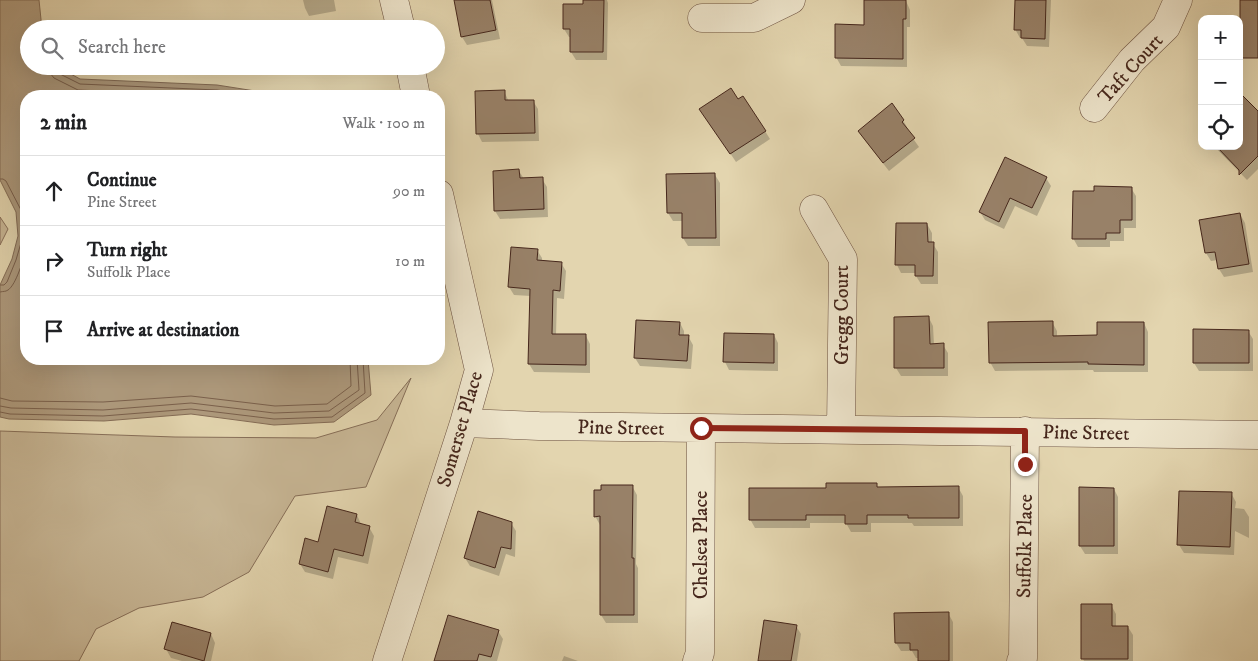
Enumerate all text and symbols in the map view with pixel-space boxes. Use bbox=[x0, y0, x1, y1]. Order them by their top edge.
map controls bbox=[1198, 15, 1243, 150]
button: + bbox=[1198, 15, 1243, 60]
search box bbox=[20, 20, 445, 75]
street label: Taft Court bbox=[1093, 29, 1169, 109]
icon: search bbox=[38, 34, 66, 62]
text: Search here bbox=[78, 36, 166, 59]
button: − bbox=[1198, 60, 1243, 105]
button: locate bbox=[1198, 105, 1243, 150]
text: 2 min bbox=[40, 110, 87, 136]
text: Walk · 100 m bbox=[343, 113, 425, 133]
text: Continue bbox=[87, 169, 157, 192]
icon: ahead bbox=[40, 177, 68, 205]
text: 90 m bbox=[393, 181, 425, 201]
text: Pine Street bbox=[87, 192, 157, 212]
text: Turn right bbox=[87, 239, 167, 262]
icon: right bbox=[40, 247, 68, 275]
text: 10 m bbox=[395, 251, 425, 271]
text: Suffolk Place bbox=[87, 262, 170, 282]
street label: Gregg Court bbox=[830, 265, 855, 365]
icon: arrive bbox=[40, 317, 68, 345]
text: Arrive at destination bbox=[87, 319, 239, 342]
street label: Somerset Place bbox=[432, 369, 489, 490]
street label: Pine Street bbox=[577, 415, 665, 442]
route start bbox=[690, 417, 713, 440]
street label: Pine Street bbox=[1042, 420, 1130, 447]
route end bbox=[1014, 453, 1037, 476]
street label: Chelsea Place bbox=[689, 491, 714, 599]
street label: Suffolk Place bbox=[1012, 494, 1039, 598]

